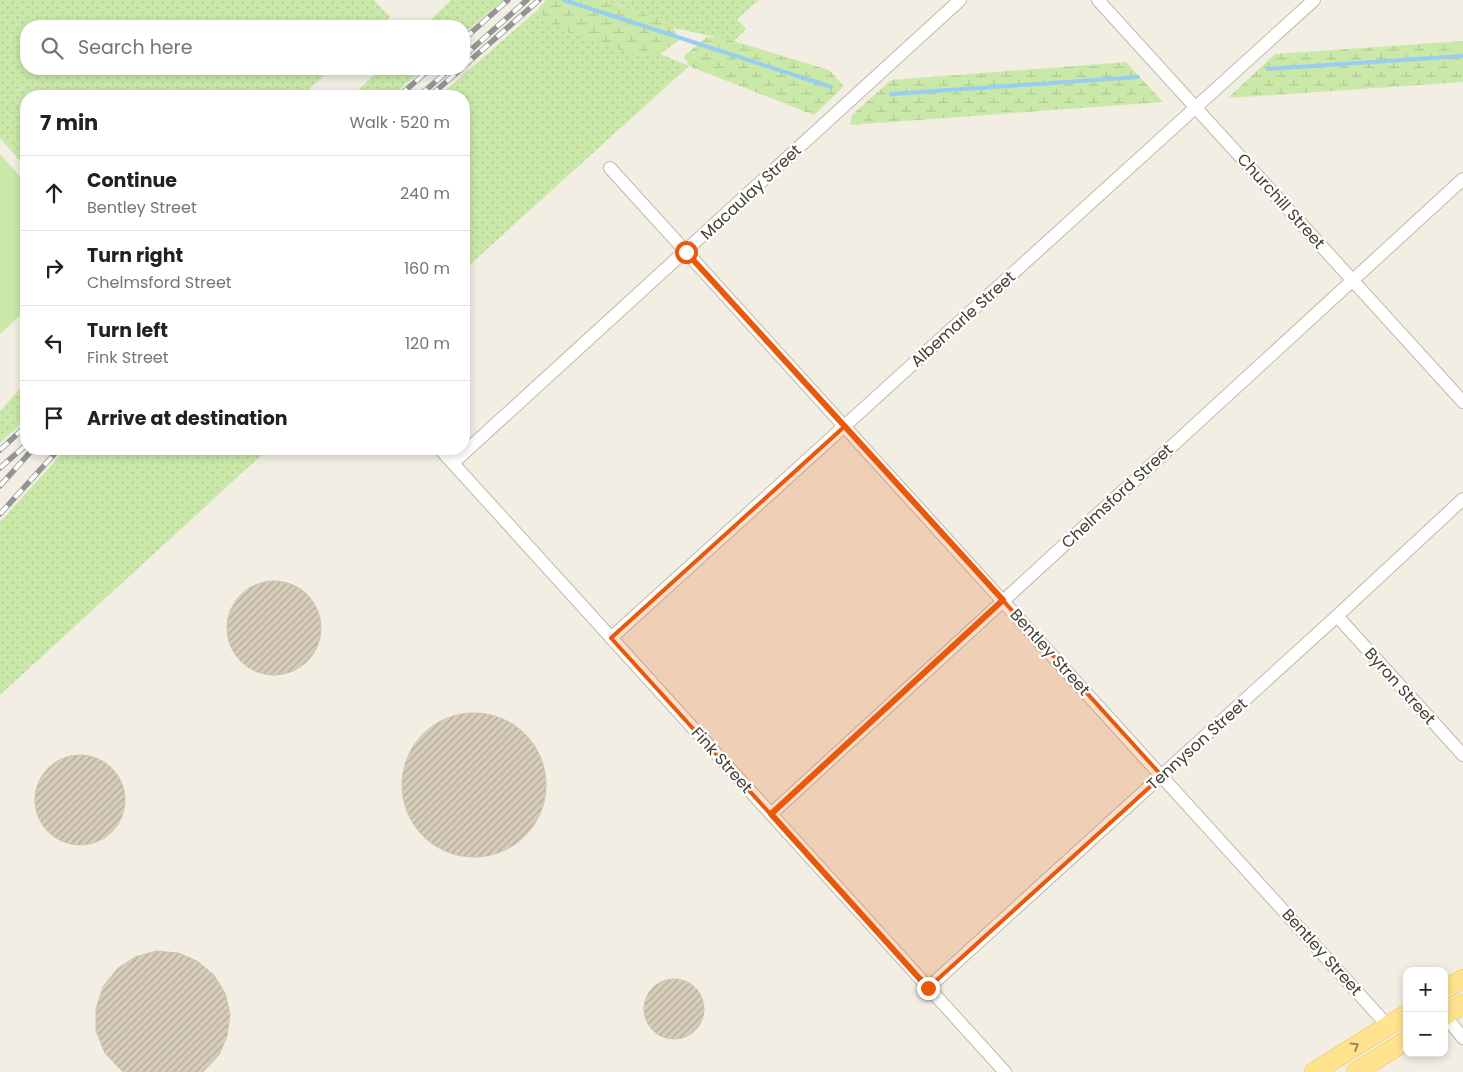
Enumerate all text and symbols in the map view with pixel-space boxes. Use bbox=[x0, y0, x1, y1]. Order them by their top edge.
search box bbox=[20, 20, 470, 75]
icon: search bbox=[38, 34, 66, 62]
text: Search here bbox=[78, 34, 192, 61]
text: 7 min bbox=[40, 108, 98, 137]
text: Walk · 520 m bbox=[349, 111, 450, 134]
street label: Macaulay Street bbox=[696, 139, 807, 245]
street label: Churchill Street bbox=[1232, 148, 1330, 254]
text: Continue bbox=[87, 167, 177, 194]
icon: ahead bbox=[40, 179, 68, 207]
text: 240 m bbox=[400, 182, 450, 205]
text: Bentley Street bbox=[87, 196, 197, 219]
route start bbox=[675, 241, 698, 264]
text: Turn right bbox=[87, 242, 183, 269]
icon: right bbox=[40, 254, 68, 282]
text: 160 m bbox=[404, 257, 450, 280]
street label: Albemarle Street bbox=[906, 266, 1021, 372]
text: Chelmsford Street bbox=[87, 271, 232, 294]
text: Turn left bbox=[87, 317, 168, 344]
icon: left bbox=[40, 329, 68, 357]
text: 120 m bbox=[405, 332, 450, 355]
text: Fink Street bbox=[87, 346, 169, 369]
icon: arrive bbox=[40, 404, 68, 432]
text: Arrive at destination bbox=[87, 405, 288, 432]
street label: Chelmsford Street bbox=[1056, 438, 1178, 554]
street label: Bentley Street bbox=[1005, 604, 1095, 701]
street label: Byron Street bbox=[1359, 642, 1441, 730]
street label: Tennyson Street bbox=[1142, 693, 1252, 795]
street label: Fink Street bbox=[686, 722, 758, 798]
street label: Bentley Street bbox=[1277, 904, 1367, 1001]
map controls bbox=[1403, 967, 1448, 1057]
button: + bbox=[1403, 967, 1448, 1012]
route end bbox=[917, 977, 940, 1000]
button: − bbox=[1403, 1012, 1448, 1057]
one-way arrow bbox=[1350, 1043, 1359, 1053]

